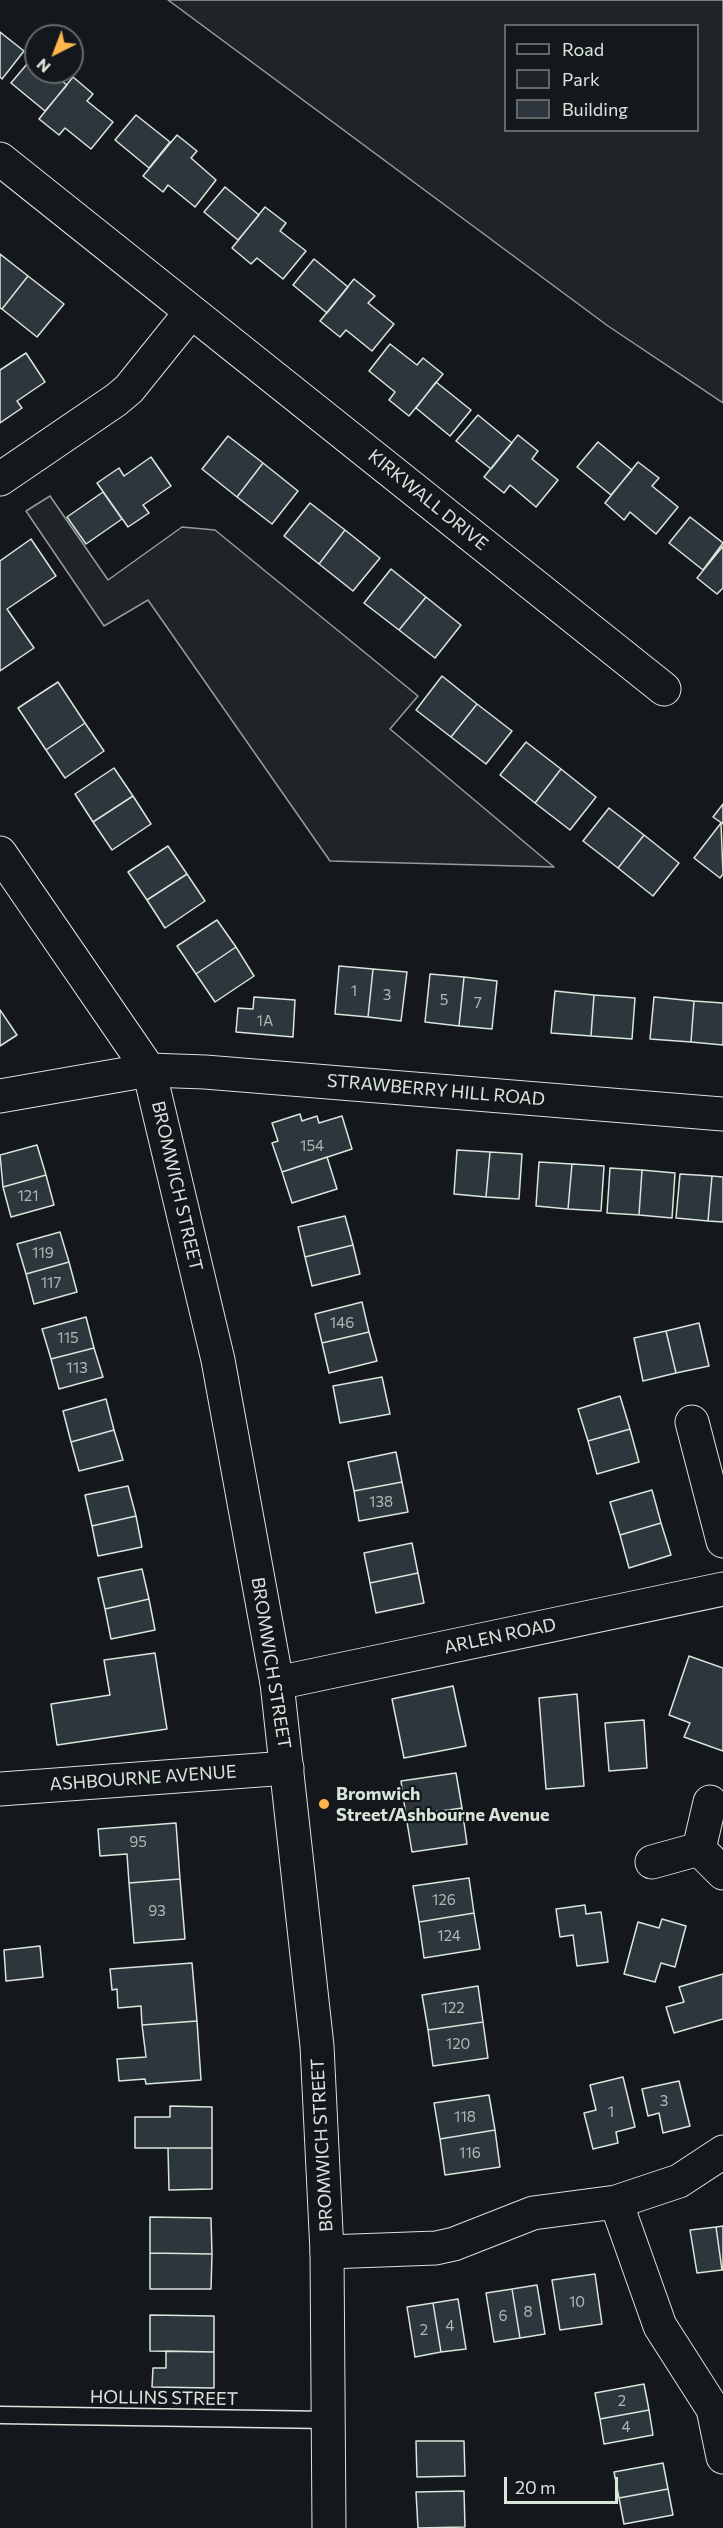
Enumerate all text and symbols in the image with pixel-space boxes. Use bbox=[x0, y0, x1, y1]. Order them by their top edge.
north arrow bbox=[24, 24, 84, 84]
legend bbox=[504, 24, 699, 132]
text: Road bbox=[562, 38, 604, 60]
text: N bbox=[32, 55, 54, 77]
text: Park bbox=[562, 68, 600, 90]
text: Building bbox=[562, 98, 628, 120]
street label: KIRKWALL DRIVE bbox=[364, 445, 492, 555]
house number: 1 bbox=[351, 982, 357, 1000]
house number: 3 bbox=[383, 986, 391, 1004]
house number: 5 bbox=[440, 991, 448, 1009]
house number: 7 bbox=[474, 994, 482, 1012]
house number: 1A bbox=[257, 1012, 273, 1030]
street label: STRAWBERRY HILL ROAD bbox=[326, 1070, 546, 1110]
street label: BROMWICH STREET bbox=[147, 1099, 207, 1273]
house number: 154 bbox=[300, 1137, 324, 1155]
house number: 121 bbox=[17, 1187, 39, 1205]
house number: 119 bbox=[32, 1244, 54, 1262]
house number: 117 bbox=[41, 1274, 61, 1292]
house number: 146 bbox=[330, 1314, 354, 1332]
house number: 115 bbox=[57, 1329, 79, 1347]
house number: 113 bbox=[66, 1359, 88, 1377]
house number: 138 bbox=[369, 1493, 393, 1511]
street label: BROMWICH STREET bbox=[247, 1576, 295, 1750]
street label: ARLEN ROAD bbox=[442, 1614, 558, 1658]
street label: ASHBOURNE AVENUE bbox=[49, 1761, 237, 1795]
place label: Bromwich Street/Ashbourne Avenue bbox=[336, 1783, 549, 1826]
marker: Bromwich Street/Ashbourne Avenue bbox=[317, 1797, 331, 1811]
house number: 95 bbox=[129, 1833, 147, 1851]
house number: 126 bbox=[432, 1891, 456, 1909]
house number: 93 bbox=[148, 1902, 166, 1920]
house number: 124 bbox=[437, 1927, 461, 1945]
house number: 122 bbox=[441, 1999, 465, 2017]
house number: 120 bbox=[446, 2035, 470, 2053]
street label: BROMWICH STREET bbox=[307, 2058, 337, 2232]
house number: 3 bbox=[660, 2092, 668, 2110]
house number: 1 bbox=[608, 2103, 614, 2121]
house number: 118 bbox=[454, 2108, 476, 2126]
house number: 116 bbox=[459, 2144, 481, 2162]
house number: 10 bbox=[569, 2293, 585, 2311]
house number: 8 bbox=[523, 2303, 533, 2321]
house number: 6 bbox=[498, 2307, 508, 2325]
house number: 4 bbox=[446, 2317, 454, 2335]
house number: 2 bbox=[420, 2321, 428, 2339]
street label: HOLLINS STREET bbox=[90, 2386, 238, 2410]
house number: 2 bbox=[618, 2392, 626, 2410]
house number: 4 bbox=[622, 2418, 630, 2436]
scale bar bbox=[507, 2465, 621, 2503]
text: 20 m bbox=[515, 2476, 556, 2498]

